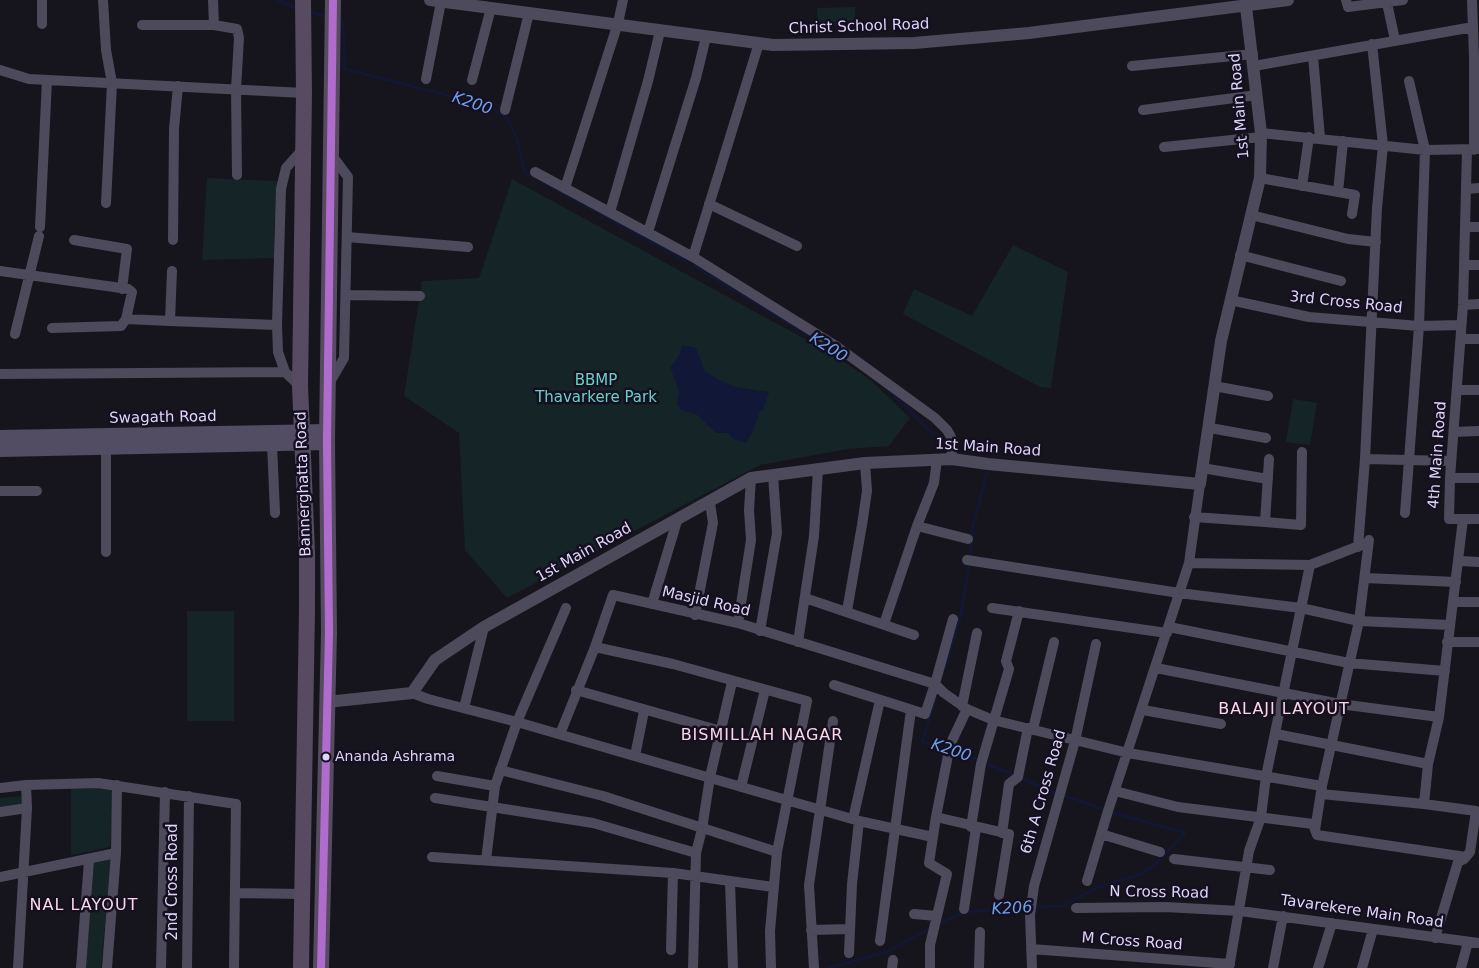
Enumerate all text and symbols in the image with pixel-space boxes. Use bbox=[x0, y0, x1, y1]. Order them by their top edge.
street label: Christ School Road bbox=[788, 16, 930, 38]
street label: 1st Main Road bbox=[1226, 52, 1254, 160]
water label: K200 bbox=[450, 89, 494, 119]
street label: 3rd Cross Road bbox=[1289, 288, 1403, 318]
water label: K200 bbox=[806, 329, 850, 367]
park label: BBMP Thavarkere Park bbox=[535, 372, 657, 407]
street label: 4th Main Road bbox=[1425, 401, 1451, 509]
street label: Swagath Road bbox=[109, 408, 217, 428]
street label: Bannerghatta Road bbox=[292, 411, 316, 557]
street label: 1st Main Road bbox=[934, 435, 1042, 461]
street label: 1st Main Road bbox=[533, 519, 635, 587]
street label: Masjid Road bbox=[660, 583, 752, 621]
district label: BALAJI LAYOUT bbox=[1217, 700, 1351, 720]
district label: BISMILLAH NAGAR bbox=[679, 726, 845, 746]
street label: 6th A Cross Road bbox=[1018, 728, 1070, 856]
water label: K200 bbox=[929, 736, 973, 766]
place label: Ananda Ashrama bbox=[335, 749, 455, 765]
marker: Ananda Ashrama bbox=[321, 752, 331, 762]
street label: 2nd Cross Road bbox=[164, 824, 182, 940]
street label: N Cross Road bbox=[1109, 883, 1209, 903]
street label: Tavarekere Main Road bbox=[1279, 892, 1445, 932]
district label: NAL LAYOUT bbox=[28, 896, 140, 916]
water label: K206 bbox=[991, 898, 1033, 920]
street label: M Cross Road bbox=[1081, 929, 1183, 955]

